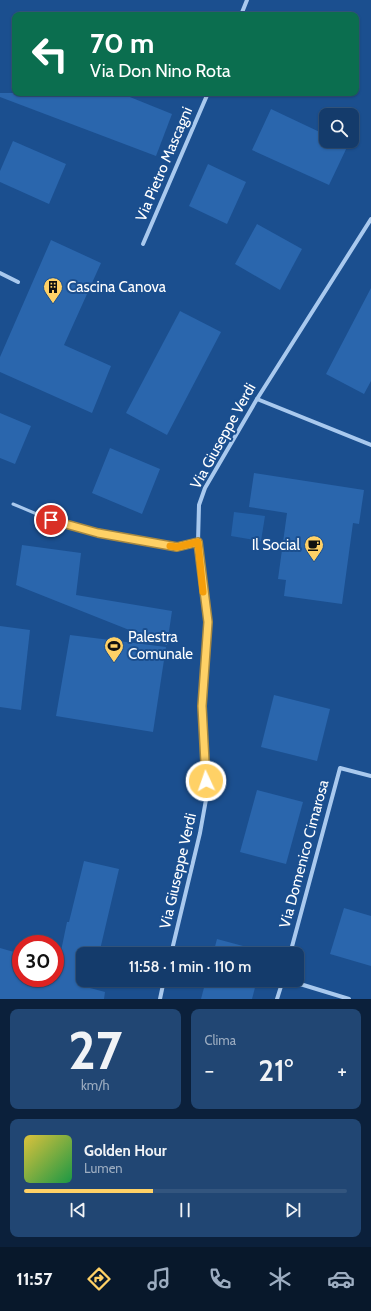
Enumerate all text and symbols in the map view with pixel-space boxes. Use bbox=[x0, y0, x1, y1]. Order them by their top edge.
text: 70 m bbox=[90, 26, 154, 60]
icon: left bbox=[24, 28, 76, 80]
text: Via Don Nino Rota bbox=[90, 60, 231, 82]
street label: Via Pietro Mascagni bbox=[132, 104, 196, 224]
map controls bbox=[319, 108, 359, 148]
button: search bbox=[319, 108, 359, 148]
building icon: Cascina Canova bbox=[42, 276, 64, 304]
place label: Cascina Canova bbox=[67, 278, 167, 296]
street label: Via Giuseppe Verdi bbox=[186, 380, 260, 492]
pin bbox=[34, 503, 68, 537]
icon: arrive bbox=[40, 509, 62, 531]
cafe icon: Il Social bbox=[303, 534, 325, 562]
place label: Il Social bbox=[252, 536, 300, 554]
place label: Palestra Comunale bbox=[128, 628, 193, 663]
sports icon: Palestra Comunale bbox=[103, 635, 125, 663]
position arrow bbox=[185, 760, 227, 802]
street label: Via Domenico Cimarosa bbox=[276, 777, 333, 930]
street label: Via Giuseppe Verdi bbox=[156, 811, 200, 931]
speed limit sign: 30 bbox=[12, 935, 64, 987]
text: 11:58 · 1 min · 110 m bbox=[129, 958, 251, 976]
text: 27 bbox=[68, 1019, 122, 1082]
text: Clima bbox=[205, 1032, 236, 1048]
text: 21° bbox=[258, 1052, 293, 1089]
text: − bbox=[205, 1057, 214, 1084]
text: + bbox=[337, 1057, 347, 1084]
text: km/h bbox=[81, 1077, 109, 1093]
text: Golden Hour bbox=[84, 1142, 167, 1160]
text: Lumen bbox=[84, 1160, 123, 1176]
icon: previous bbox=[67, 1199, 89, 1221]
icon: pause bbox=[174, 1199, 196, 1221]
icon: next bbox=[282, 1199, 304, 1221]
icon: directions bbox=[85, 1265, 113, 1293]
icon: music bbox=[145, 1265, 173, 1293]
icon: phone bbox=[206, 1265, 234, 1293]
icon: climate bbox=[266, 1265, 294, 1293]
icon: car bbox=[327, 1265, 355, 1293]
text: 11:57 bbox=[16, 1268, 52, 1290]

